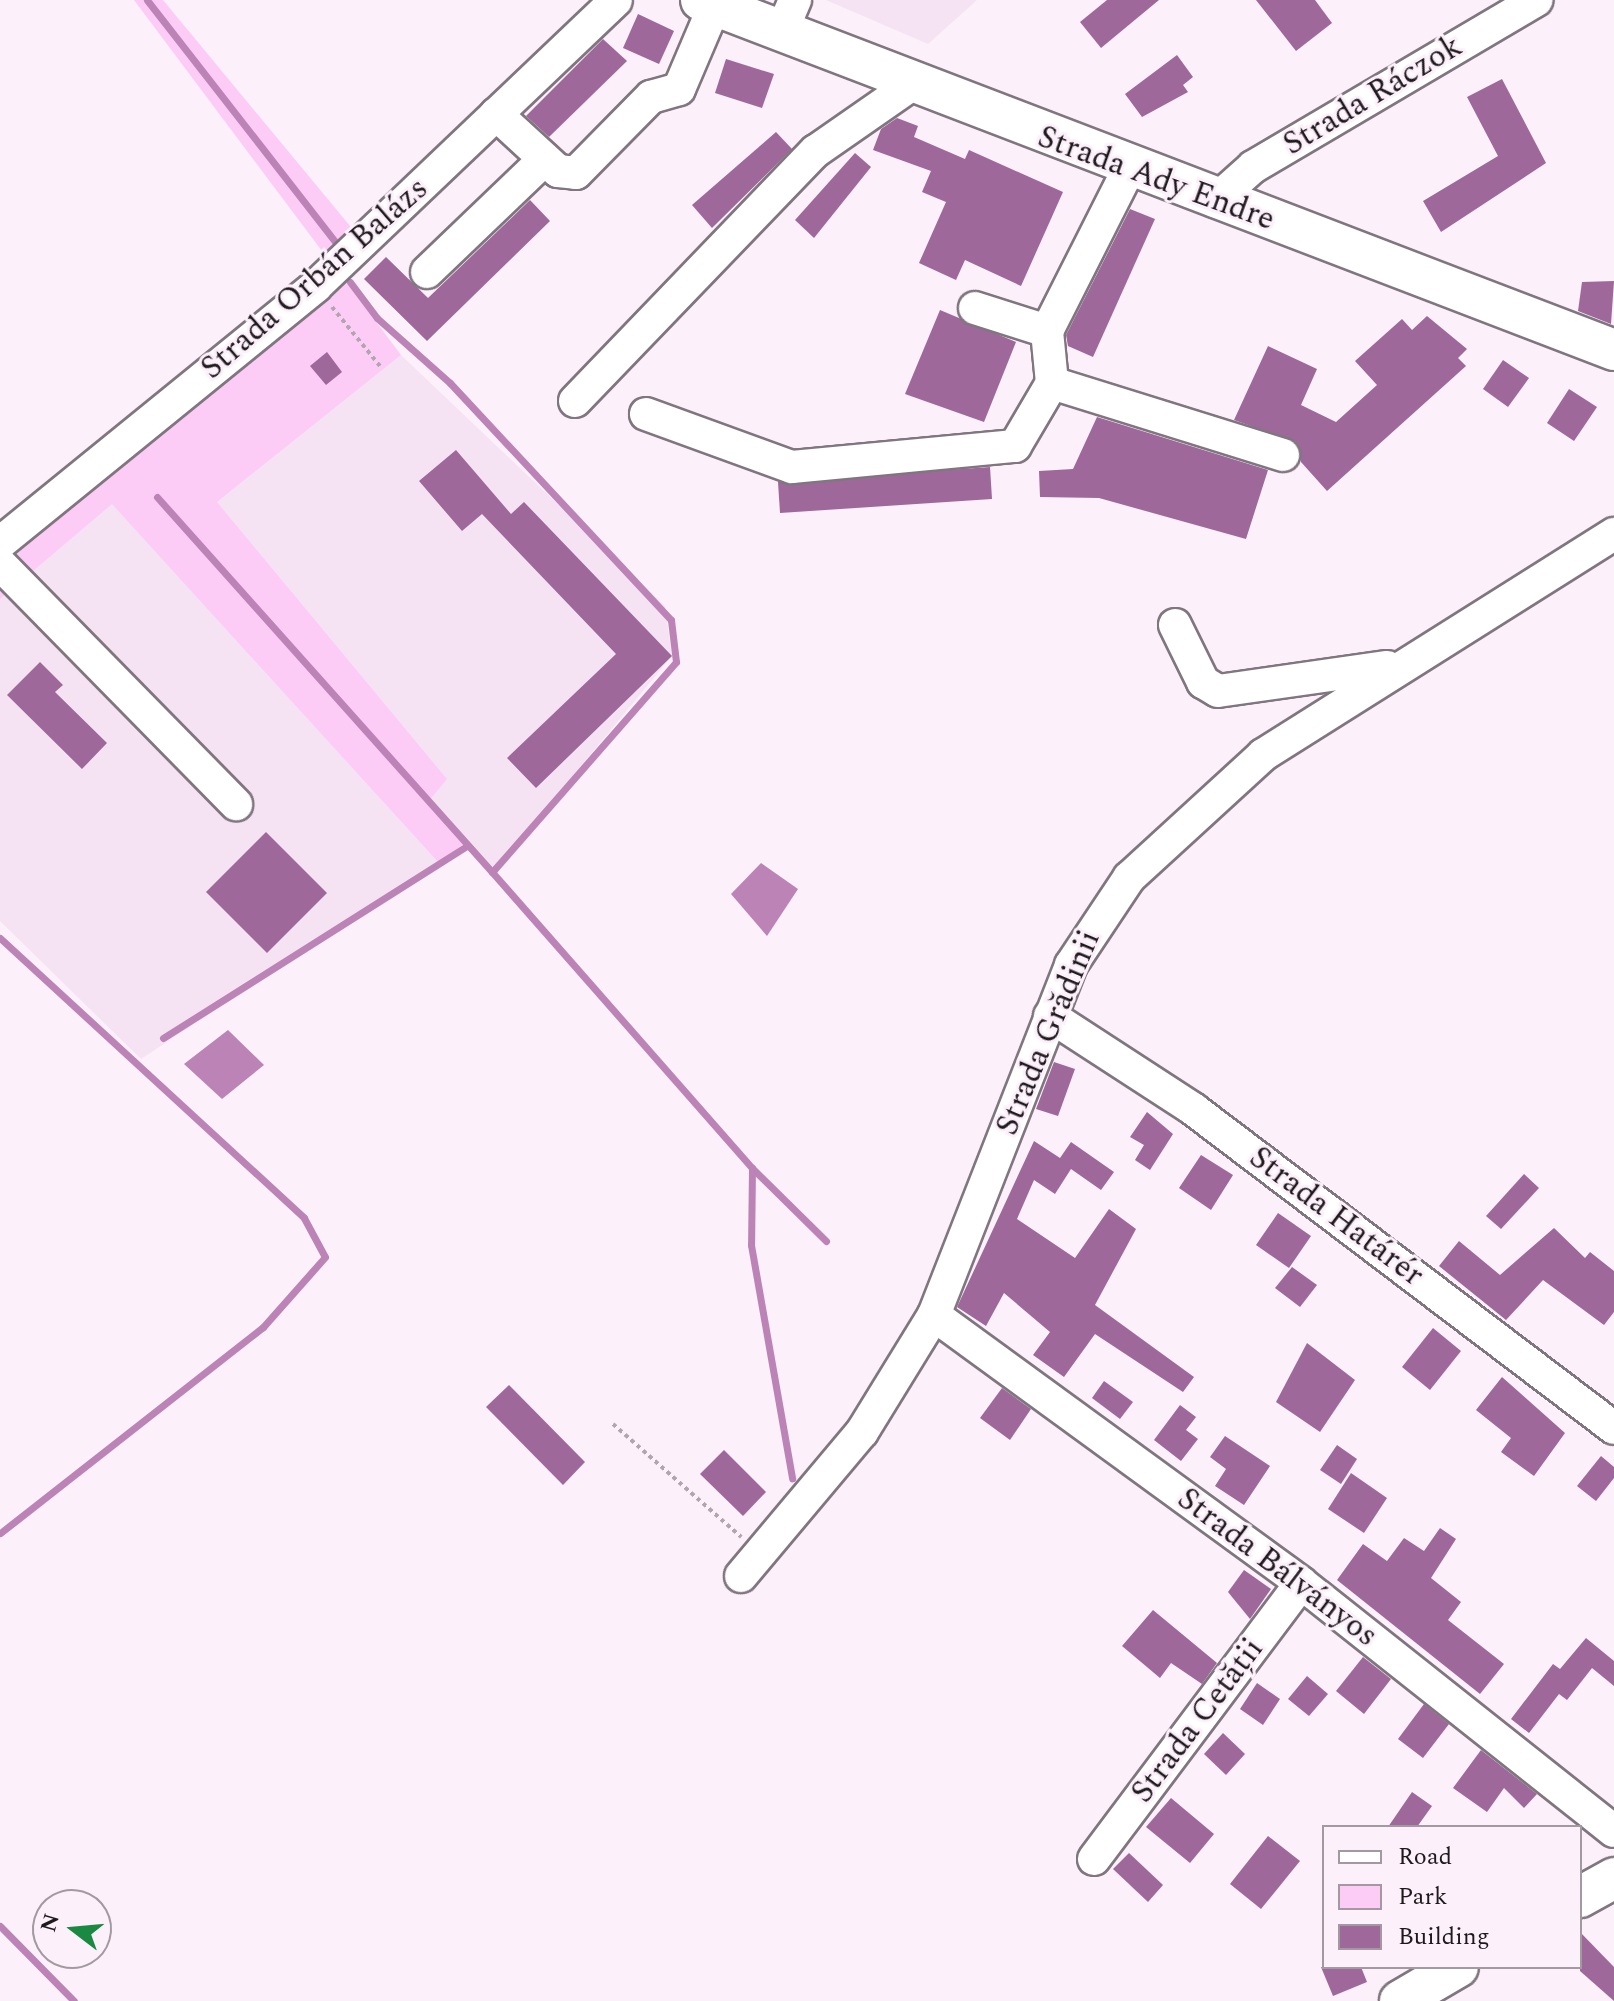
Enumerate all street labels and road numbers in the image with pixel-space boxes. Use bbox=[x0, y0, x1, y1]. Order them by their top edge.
street label: Strada Ráczok bbox=[1277, 28, 1469, 164]
street label: Strada Ady Endre bbox=[1032, 118, 1280, 240]
street label: Strada Orbán Balázs bbox=[194, 170, 436, 388]
street label: Strada Grădinii bbox=[989, 925, 1109, 1141]
street label: Strada Határér bbox=[1241, 1139, 1431, 1295]
street label: Strada Bálványos bbox=[1169, 1480, 1385, 1656]
street label: Strada Cetății bbox=[1124, 1631, 1272, 1811]

